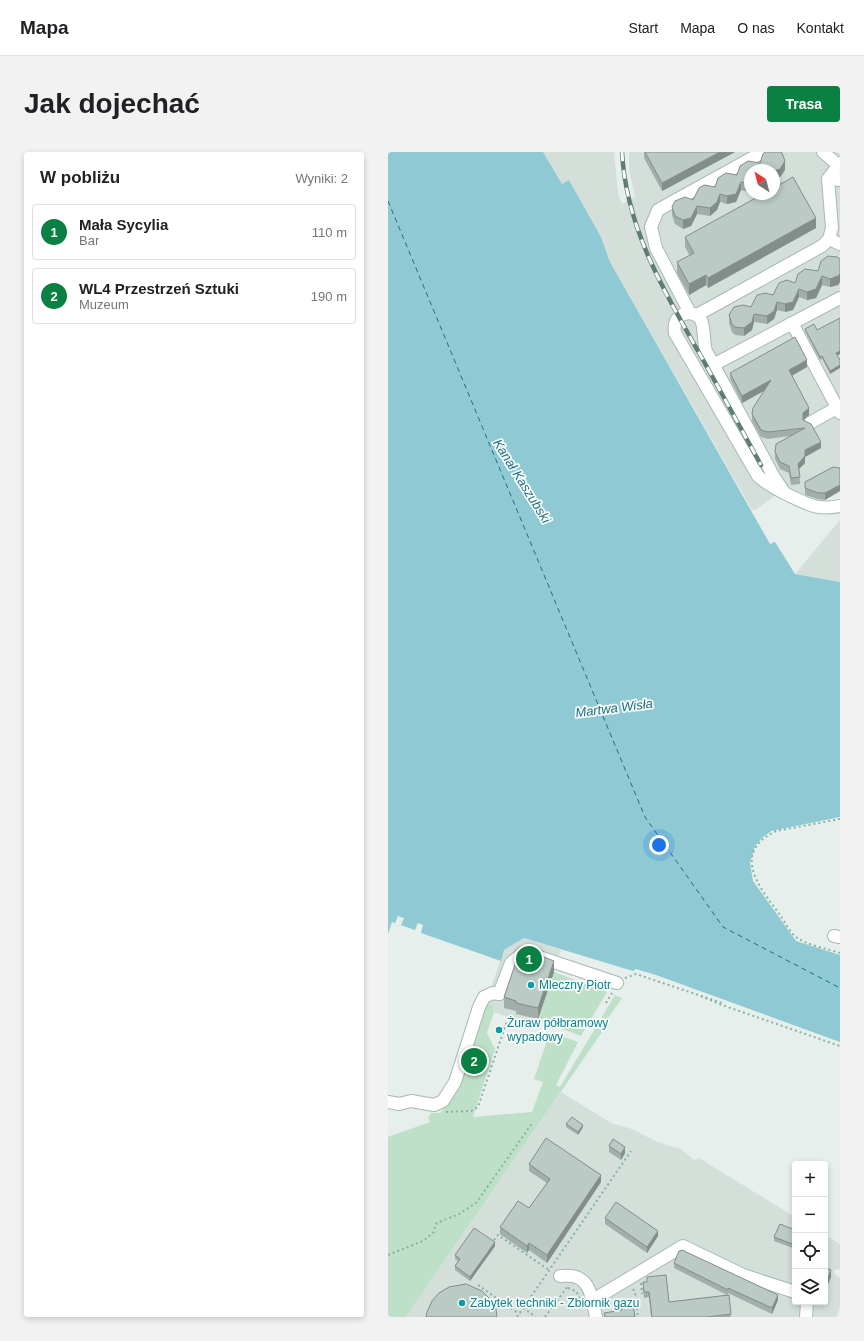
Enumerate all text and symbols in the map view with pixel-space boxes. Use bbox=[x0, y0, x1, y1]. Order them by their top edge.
text: Mapa bbox=[20, 17, 69, 38]
text: Start bbox=[629, 20, 658, 36]
text: Mapa bbox=[680, 20, 715, 36]
text: O nas bbox=[737, 20, 775, 36]
text: Kontakt bbox=[797, 20, 844, 36]
button: Trasa bbox=[767, 86, 840, 122]
text: Jak dojechać bbox=[24, 88, 200, 119]
north arrow bbox=[744, 164, 780, 200]
text: W pobliżu bbox=[40, 168, 120, 187]
text: Wyniki: 2 bbox=[295, 171, 348, 186]
text: Mała Sycylia bbox=[79, 216, 168, 233]
text: 1 bbox=[50, 225, 58, 240]
text: 110 m bbox=[312, 225, 347, 240]
text: Bar bbox=[79, 233, 99, 248]
text: WL4 Przestrzeń Sztuki bbox=[79, 280, 239, 297]
text: 2 bbox=[50, 289, 58, 304]
text: 190 m bbox=[311, 289, 347, 304]
text: Muzeum bbox=[79, 297, 129, 312]
water label: Kanał Kaszubski bbox=[490, 436, 554, 527]
water label: Martwa Wisła bbox=[574, 696, 654, 720]
your location bbox=[649, 835, 669, 855]
pin: 1 bbox=[516, 944, 542, 974]
place label: Mleczny Piotr bbox=[539, 978, 611, 992]
marker: Mleczny Piotr bbox=[526, 980, 536, 990]
place label: Żuraw półbramowy wypadowy bbox=[506, 1016, 608, 1044]
marker: Żuraw półbramowy wypadowy bbox=[494, 1025, 504, 1035]
pin: 2 bbox=[461, 1046, 487, 1076]
map controls bbox=[792, 1161, 828, 1305]
button: + bbox=[792, 1161, 828, 1197]
button: − bbox=[792, 1197, 828, 1233]
button: locate bbox=[792, 1233, 828, 1269]
button: layers bbox=[792, 1269, 828, 1305]
place label: Zabytek techniki - Zbiornik gazu bbox=[470, 1296, 639, 1310]
marker: Zabytek techniki - Zbiornik gazu bbox=[457, 1298, 467, 1308]

